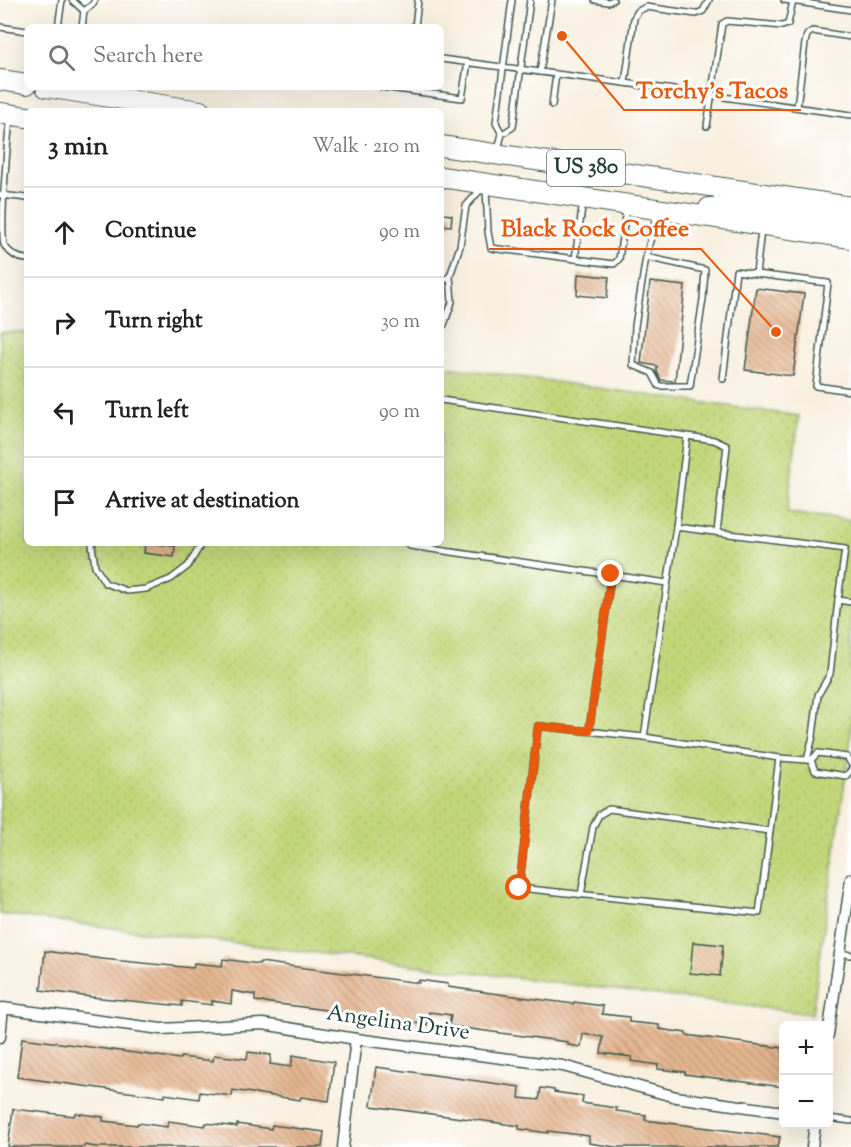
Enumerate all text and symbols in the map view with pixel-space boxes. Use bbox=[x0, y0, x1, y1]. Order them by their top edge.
search box bbox=[24, 24, 444, 90]
icon: search bbox=[45, 41, 78, 74]
text: Search here bbox=[93, 41, 203, 73]
callout: Torchy's Tacos bbox=[624, 68, 801, 110]
text: Torchy's Tacos bbox=[636, 75, 788, 109]
text: 3 min bbox=[48, 129, 108, 166]
text: Walk · 210 m bbox=[312, 133, 420, 162]
road number: US 380 bbox=[547, 150, 625, 186]
callout: Black Rock Coffee bbox=[489, 207, 701, 249]
text: Black Rock Coffee bbox=[501, 213, 689, 247]
icon: ahead bbox=[48, 216, 81, 249]
text: Continue bbox=[105, 216, 196, 248]
text: 90 m bbox=[379, 218, 420, 247]
icon: right bbox=[48, 306, 81, 339]
text: Turn right bbox=[105, 306, 202, 338]
text: 30 m bbox=[381, 308, 420, 337]
icon: left bbox=[48, 396, 81, 429]
text: Turn left bbox=[105, 396, 188, 428]
text: 90 m bbox=[379, 398, 420, 427]
icon: arrive bbox=[48, 486, 81, 519]
text: Arrive at destination bbox=[105, 486, 300, 518]
route end bbox=[597, 560, 623, 586]
route start bbox=[505, 874, 531, 900]
street label: Angelina Drive bbox=[324, 998, 472, 1050]
map controls bbox=[779, 1021, 833, 1129]
button: + bbox=[779, 1021, 833, 1075]
button: − bbox=[779, 1075, 833, 1129]

